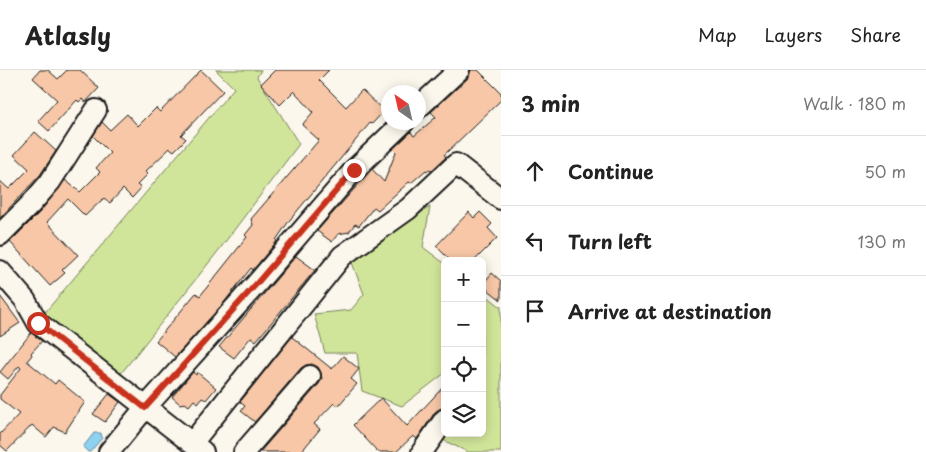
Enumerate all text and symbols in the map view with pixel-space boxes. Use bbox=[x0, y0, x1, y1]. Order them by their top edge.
text: Atlasly bbox=[25, 17, 111, 53]
text: Map bbox=[698, 21, 737, 48]
text: Layers bbox=[765, 21, 822, 48]
text: Share bbox=[850, 21, 901, 48]
north arrow bbox=[381, 85, 426, 130]
text: 3 min bbox=[521, 87, 580, 119]
text: Walk · 180 m bbox=[803, 91, 906, 115]
icon: ahead bbox=[521, 157, 549, 185]
text: Continue bbox=[568, 157, 654, 185]
route end bbox=[343, 159, 366, 182]
text: 50 m bbox=[865, 159, 906, 183]
icon: left bbox=[521, 227, 549, 255]
text: Turn left bbox=[568, 227, 652, 255]
text: 130 m bbox=[858, 229, 906, 253]
map controls bbox=[441, 257, 486, 437]
button: + bbox=[441, 257, 486, 302]
icon: arrive bbox=[521, 297, 549, 325]
text: Arrive at destination bbox=[568, 297, 772, 325]
button: − bbox=[441, 302, 486, 347]
route start bbox=[27, 312, 50, 335]
button: locate bbox=[441, 347, 486, 392]
button: layers bbox=[441, 392, 486, 437]

